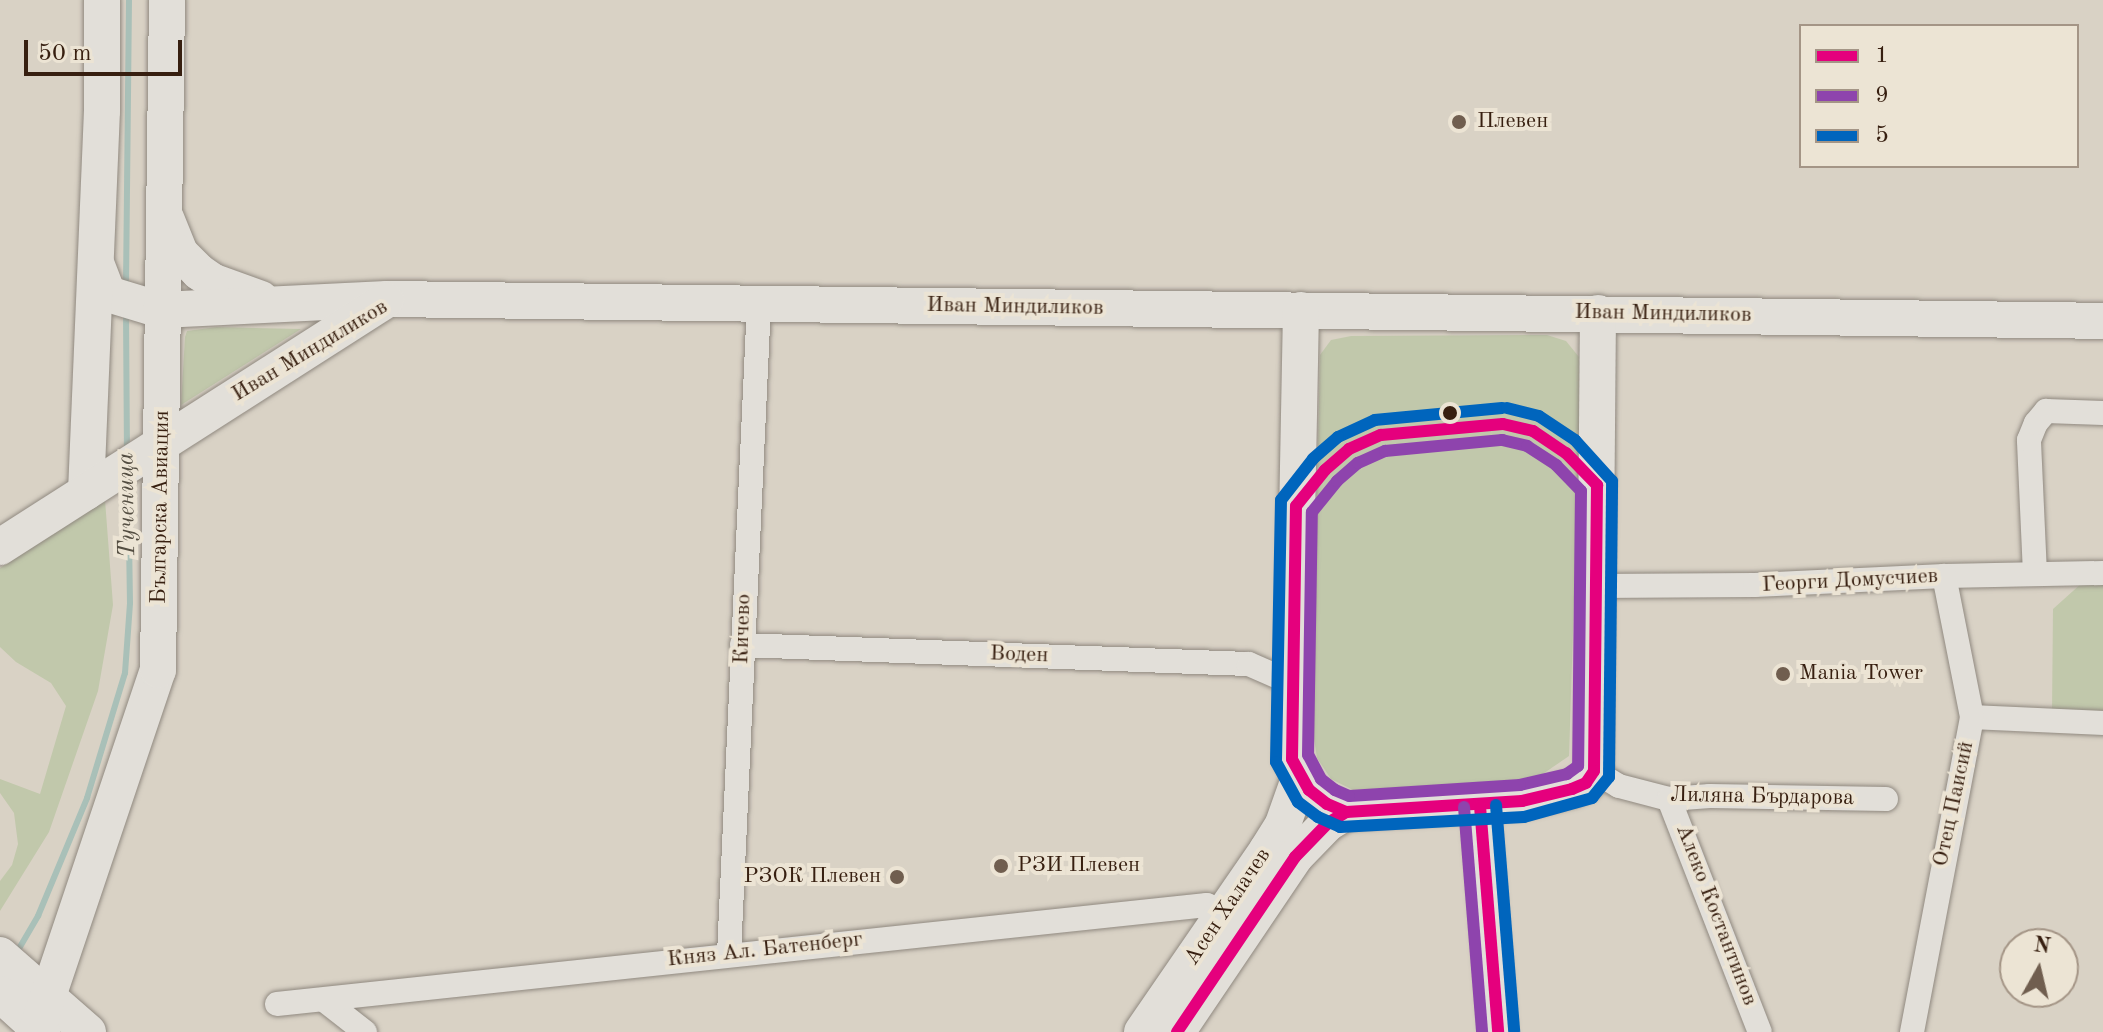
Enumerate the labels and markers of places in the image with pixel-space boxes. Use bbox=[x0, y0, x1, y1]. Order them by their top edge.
place label: Плевен bbox=[1477, 109, 1548, 135]
marker: Плевен bbox=[1448, 111, 1470, 133]
unlabelled marker bbox=[1442, 405, 1458, 421]
place label: Mania Tower bbox=[1799, 661, 1923, 687]
marker: Mania Tower bbox=[1774, 665, 1792, 683]
place label: РЗИ Плевен bbox=[1017, 853, 1140, 879]
marker: РЗИ Плевен bbox=[992, 857, 1010, 875]
place label: РЗОК Плевен bbox=[743, 864, 881, 890]
marker: РЗОК Плевен bbox=[888, 868, 906, 886]

